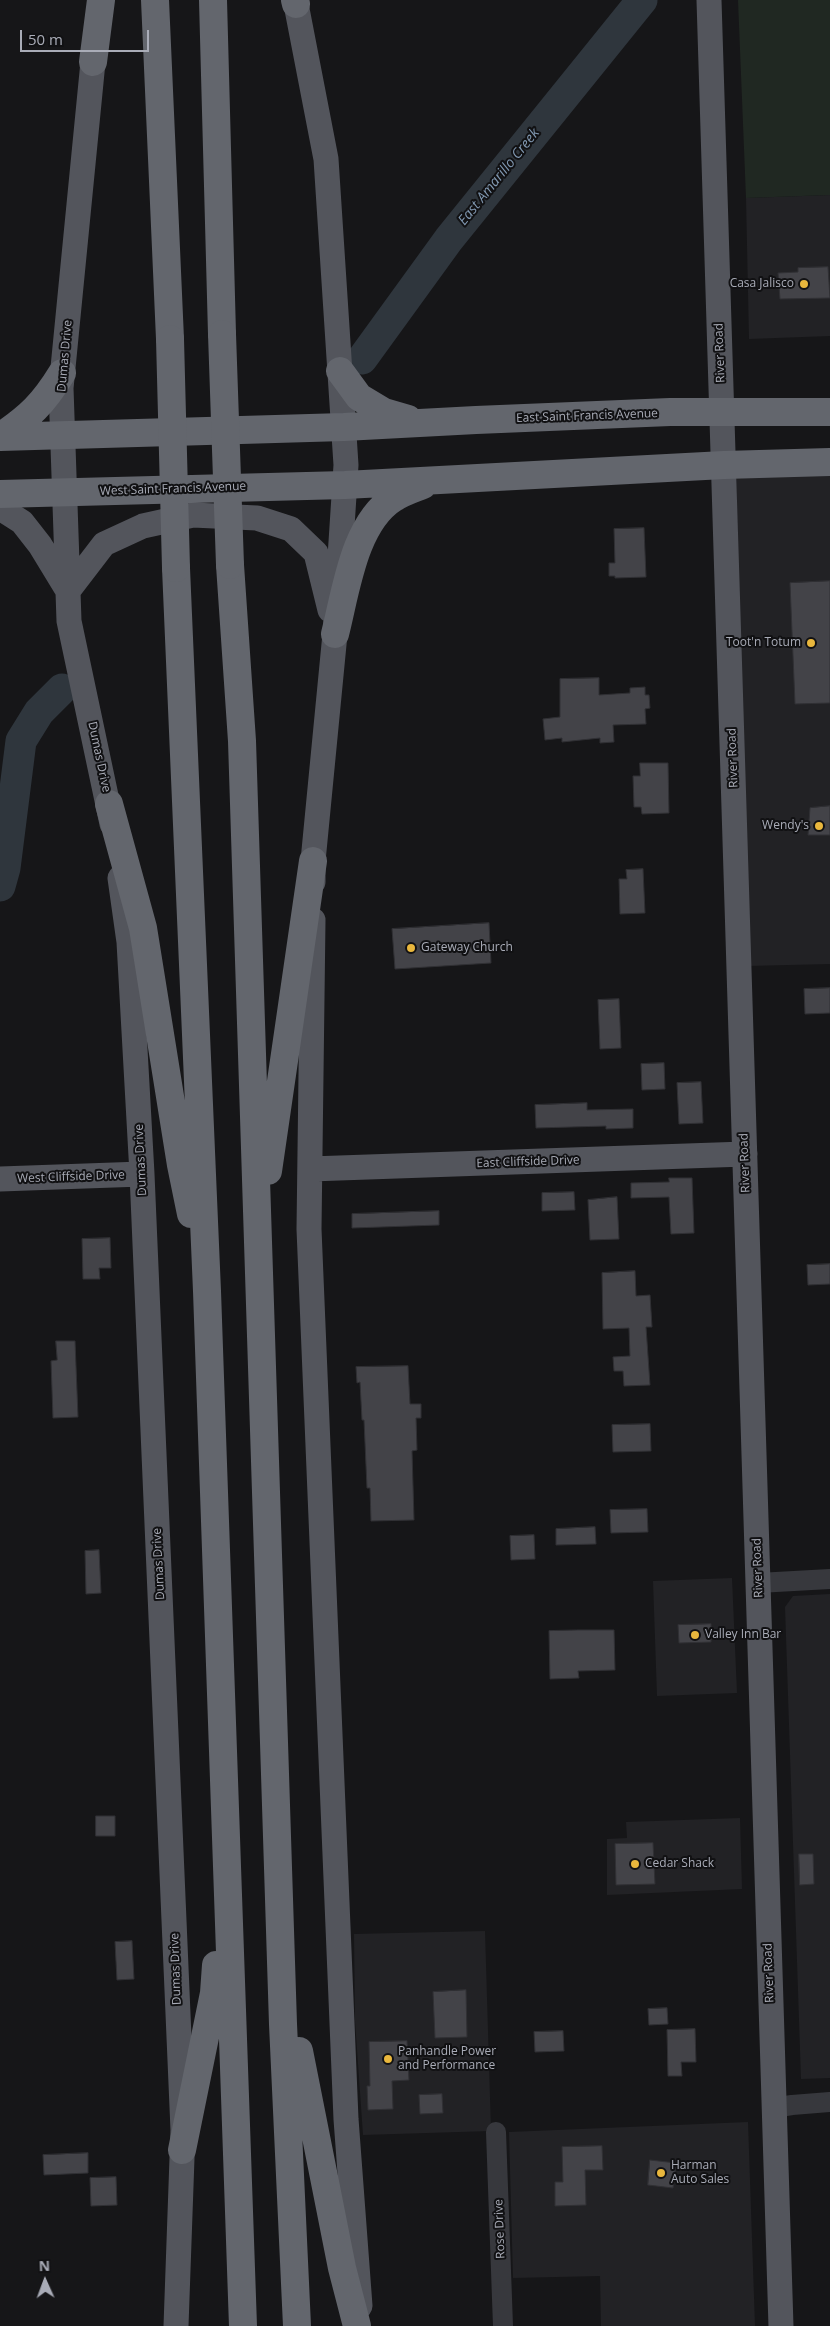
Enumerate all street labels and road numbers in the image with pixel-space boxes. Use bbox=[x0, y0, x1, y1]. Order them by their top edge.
street label: Dumas Drive bbox=[55, 319, 75, 393]
street label: River Road bbox=[712, 323, 728, 383]
street label: East Saint Francis Avenue bbox=[516, 406, 658, 426]
street label: West Saint Francis Avenue bbox=[100, 479, 246, 499]
street label: Dumas Drive bbox=[84, 720, 114, 794]
street label: River Road bbox=[725, 728, 741, 788]
street label: Dumas Drive bbox=[132, 1124, 150, 1196]
street label: River Road bbox=[737, 1133, 753, 1193]
street label: East Cliffside Drive bbox=[476, 1153, 580, 1171]
street label: West Cliffside Drive bbox=[17, 1168, 125, 1186]
street label: Dumas Drive bbox=[150, 1528, 168, 1600]
street label: River Road bbox=[750, 1538, 766, 1598]
street label: Dumas Drive bbox=[168, 1933, 184, 2005]
street label: River Road bbox=[761, 1943, 777, 2003]
street label: Rose Drive bbox=[492, 2199, 508, 2259]

